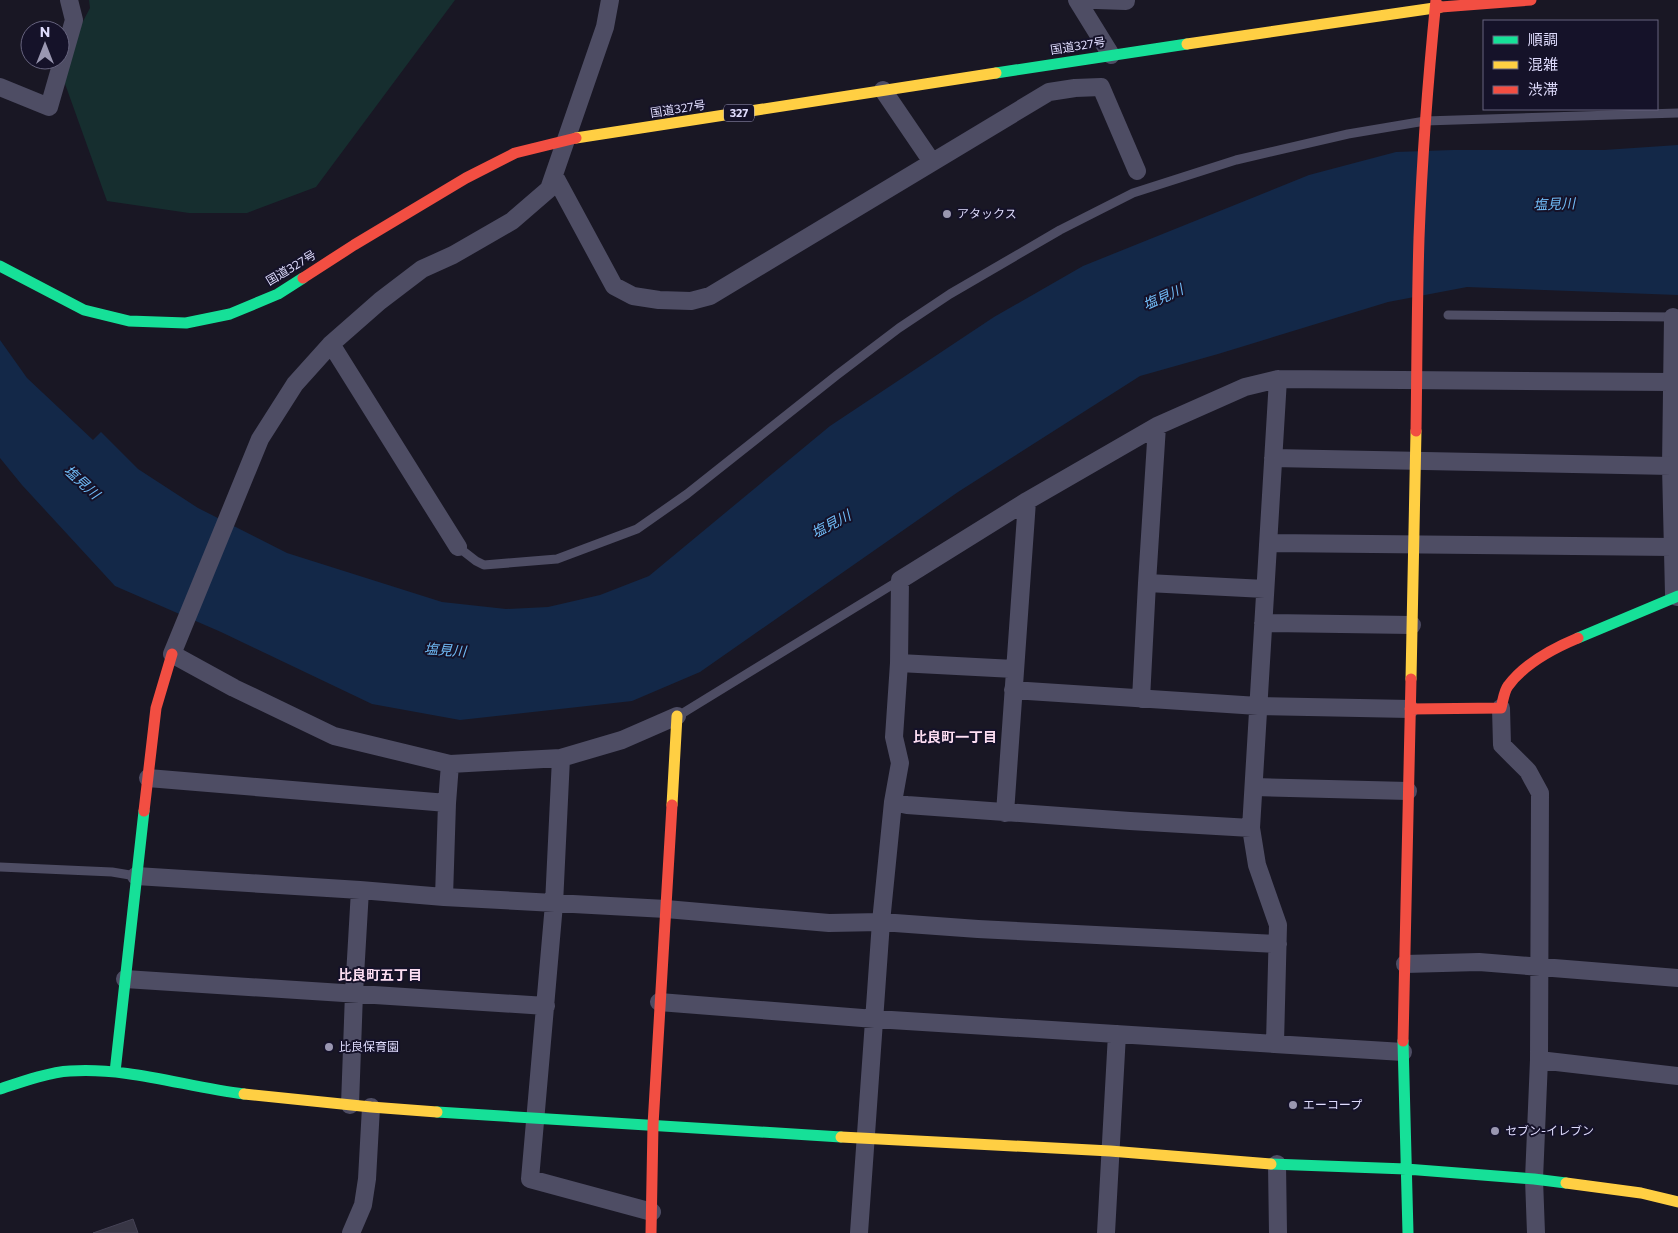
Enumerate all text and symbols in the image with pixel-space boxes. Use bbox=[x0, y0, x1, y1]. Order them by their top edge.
north arrow bbox=[20, 20, 70, 70]
legend bbox=[1483, 20, 1658, 110]
text: N bbox=[40, 23, 50, 40]
text: 順調 bbox=[1528, 30, 1558, 48]
street label: 国道327号 bbox=[1049, 34, 1106, 56]
text: 混雑 bbox=[1528, 55, 1558, 73]
text: 渋滞 bbox=[1528, 80, 1558, 98]
street label: 国道327号 bbox=[649, 97, 706, 119]
road number: 327 bbox=[724, 105, 754, 122]
water label: 塩見川 bbox=[1533, 194, 1577, 213]
place label: アタックス bbox=[957, 206, 1017, 220]
marker: アタックス bbox=[941, 208, 953, 220]
street label: 国道327号 bbox=[263, 247, 318, 288]
water label: 塩見川 bbox=[1140, 279, 1187, 313]
water label: 塩見川 bbox=[61, 461, 105, 503]
water label: 塩見川 bbox=[808, 505, 855, 541]
water label: 塩見川 bbox=[423, 640, 469, 660]
district label: 比良町一丁目 bbox=[913, 728, 997, 745]
district label: 比良町五丁目 bbox=[338, 966, 422, 983]
place label: 比良保育園 bbox=[339, 1039, 399, 1053]
marker: 比良保育園 bbox=[323, 1041, 335, 1053]
place label: エーコープ bbox=[1303, 1097, 1362, 1111]
marker: エーコープ bbox=[1287, 1099, 1299, 1111]
place label: セブン-イレブン bbox=[1505, 1123, 1594, 1137]
marker: セブン-イレブン bbox=[1489, 1125, 1501, 1137]

